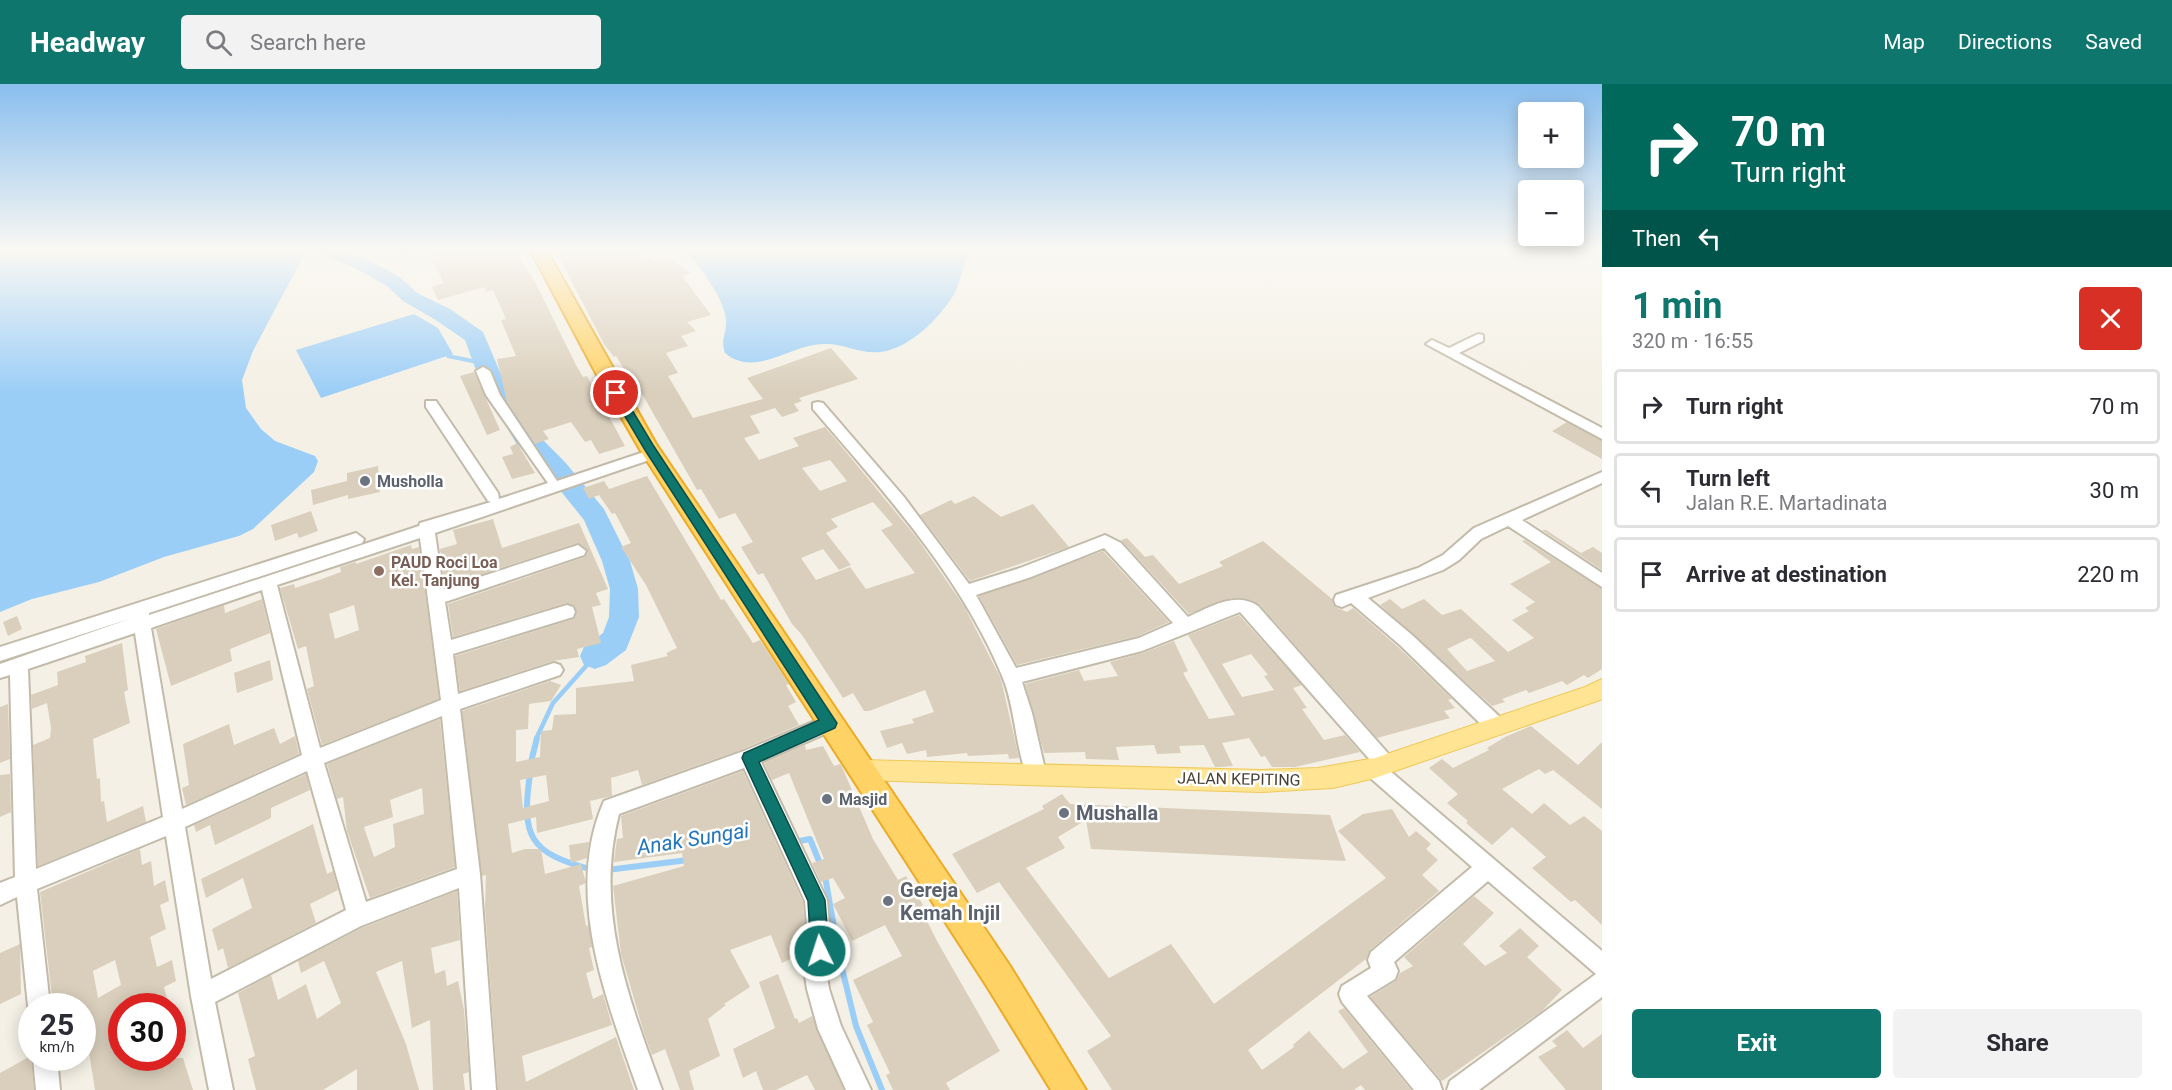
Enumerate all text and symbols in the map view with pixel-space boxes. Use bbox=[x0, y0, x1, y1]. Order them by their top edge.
search box bbox=[181, 15, 601, 69]
text: Headway bbox=[30, 26, 145, 59]
icon: search bbox=[202, 26, 235, 59]
text: Search here bbox=[250, 30, 366, 55]
text: Map bbox=[1883, 30, 1925, 54]
text: Directions bbox=[1958, 30, 2052, 54]
text: Saved bbox=[2085, 30, 2142, 54]
map controls bbox=[1518, 102, 1584, 246]
button: + bbox=[1518, 102, 1584, 168]
text: 70 m bbox=[1731, 107, 1826, 156]
icon: right bbox=[1632, 108, 1710, 186]
text: Turn right bbox=[1731, 157, 1846, 189]
button: − bbox=[1518, 180, 1584, 246]
icon: left bbox=[1693, 222, 1726, 255]
text: Then bbox=[1632, 226, 1681, 251]
text: 1 min bbox=[1632, 285, 1723, 327]
button: close bbox=[2079, 287, 2142, 350]
text: 320 m · 16:55 bbox=[1632, 329, 1753, 353]
pin bbox=[590, 367, 641, 418]
icon: arrive bbox=[599, 376, 632, 409]
icon: right bbox=[1635, 390, 1668, 423]
text: Turn right bbox=[1686, 394, 1783, 419]
text: 70 m bbox=[2090, 394, 2139, 419]
text: Turn left bbox=[1686, 466, 1770, 491]
place label: Musholla bbox=[377, 472, 444, 491]
marker: Musholla bbox=[358, 474, 372, 488]
icon: left bbox=[1635, 474, 1668, 507]
text: 30 m bbox=[2090, 478, 2139, 503]
text: Jalan R.E. Martadinata bbox=[1686, 491, 1887, 515]
place label: PAUD Roci Loa Kel. Tanjung bbox=[391, 553, 498, 590]
icon: arrive bbox=[1635, 558, 1668, 591]
text: Arrive at destination bbox=[1686, 562, 1887, 587]
text: 220 m bbox=[2077, 562, 2139, 587]
marker: PAUD Roci Loa Kel. Tanjung bbox=[372, 564, 386, 578]
street label: JALAN KEPITING bbox=[1177, 768, 1301, 790]
place label: Masjid bbox=[839, 790, 887, 809]
marker: Masjid bbox=[820, 792, 834, 806]
place label: Mushalla bbox=[1076, 801, 1158, 825]
marker: Mushalla bbox=[1057, 806, 1071, 820]
water label: Anak Sungai bbox=[634, 818, 751, 860]
place label: Gereja Kemah Injil bbox=[900, 878, 1000, 925]
marker: Gereja Kemah Injil bbox=[881, 894, 895, 908]
position arrow bbox=[788, 919, 852, 983]
speed limit sign: 30 bbox=[108, 993, 186, 1071]
text: 25 bbox=[40, 1007, 74, 1042]
button: Exit bbox=[1632, 1009, 1881, 1078]
button: Share bbox=[1893, 1009, 2142, 1078]
text: km/h bbox=[39, 1038, 75, 1056]

